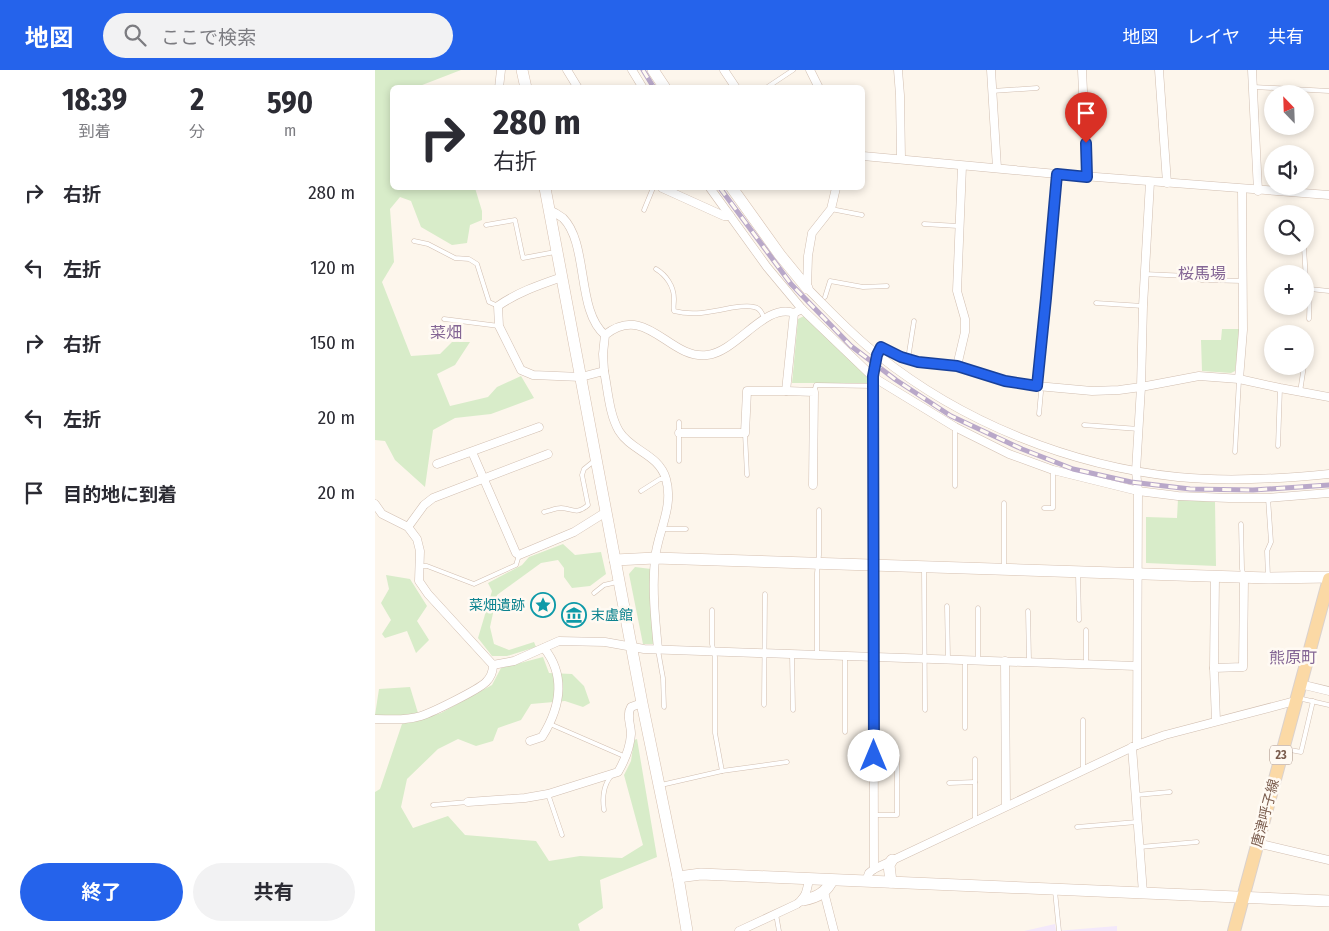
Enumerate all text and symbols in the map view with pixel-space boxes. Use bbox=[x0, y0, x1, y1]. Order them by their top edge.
search box bbox=[103, 13, 453, 58]
icon: search bbox=[121, 21, 149, 49]
text: 地図 bbox=[25, 24, 73, 52]
text: ここで検索 bbox=[161, 26, 256, 49]
text: 地図 bbox=[1123, 26, 1159, 48]
text: レイヤ bbox=[1187, 26, 1240, 48]
text: 共有 bbox=[1268, 26, 1304, 48]
text: 18:39 bbox=[62, 82, 127, 118]
text: 2 bbox=[190, 82, 204, 118]
text: 590 bbox=[267, 85, 313, 121]
north arrow bbox=[1264, 85, 1314, 135]
map controls bbox=[1264, 85, 1314, 375]
pin bbox=[1065, 92, 1107, 143]
icon: arrive bbox=[1072, 99, 1100, 127]
text: 280 m bbox=[493, 101, 581, 143]
icon: right bbox=[410, 105, 475, 170]
text: m bbox=[284, 121, 296, 140]
text: 到着 bbox=[79, 122, 111, 141]
text: 分 bbox=[189, 122, 205, 141]
button: sound bbox=[1264, 145, 1314, 195]
text: 右折 bbox=[493, 148, 537, 175]
icon: right bbox=[20, 179, 48, 207]
text: 280 m bbox=[308, 181, 355, 204]
text: 右折 bbox=[63, 183, 101, 206]
button: search bbox=[1264, 205, 1314, 255]
icon: left bbox=[20, 254, 48, 282]
text: 120 m bbox=[310, 256, 355, 279]
text: 左折 bbox=[63, 258, 101, 281]
district label: 桜馬場 bbox=[1178, 264, 1226, 283]
button: + bbox=[1264, 265, 1314, 315]
district label: 菜畑 bbox=[430, 323, 462, 342]
button: − bbox=[1264, 325, 1314, 375]
icon: right bbox=[20, 329, 48, 357]
text: 150 m bbox=[310, 331, 355, 354]
text: 右折 bbox=[63, 333, 101, 356]
icon: left bbox=[20, 404, 48, 432]
text: 20 m bbox=[318, 406, 355, 429]
text: 左折 bbox=[63, 408, 101, 431]
icon: arrive bbox=[20, 479, 48, 507]
text: 20 m bbox=[318, 481, 355, 504]
text: 目的地に到着 bbox=[63, 483, 177, 506]
place icon: 菜畑遺跡 bbox=[530, 592, 556, 618]
place label: 菜畑遺跡 bbox=[469, 597, 525, 614]
museum icon: 末盧館 bbox=[561, 602, 587, 628]
place label: 末盧館 bbox=[591, 607, 633, 624]
district label: 熊原町 bbox=[1269, 648, 1317, 667]
position arrow bbox=[847, 729, 899, 781]
road number: 23 bbox=[1270, 746, 1292, 764]
street label: 唐津呼子線 bbox=[1248, 777, 1283, 849]
button: 終了 bbox=[20, 863, 183, 921]
button: 共有 bbox=[193, 863, 355, 921]

